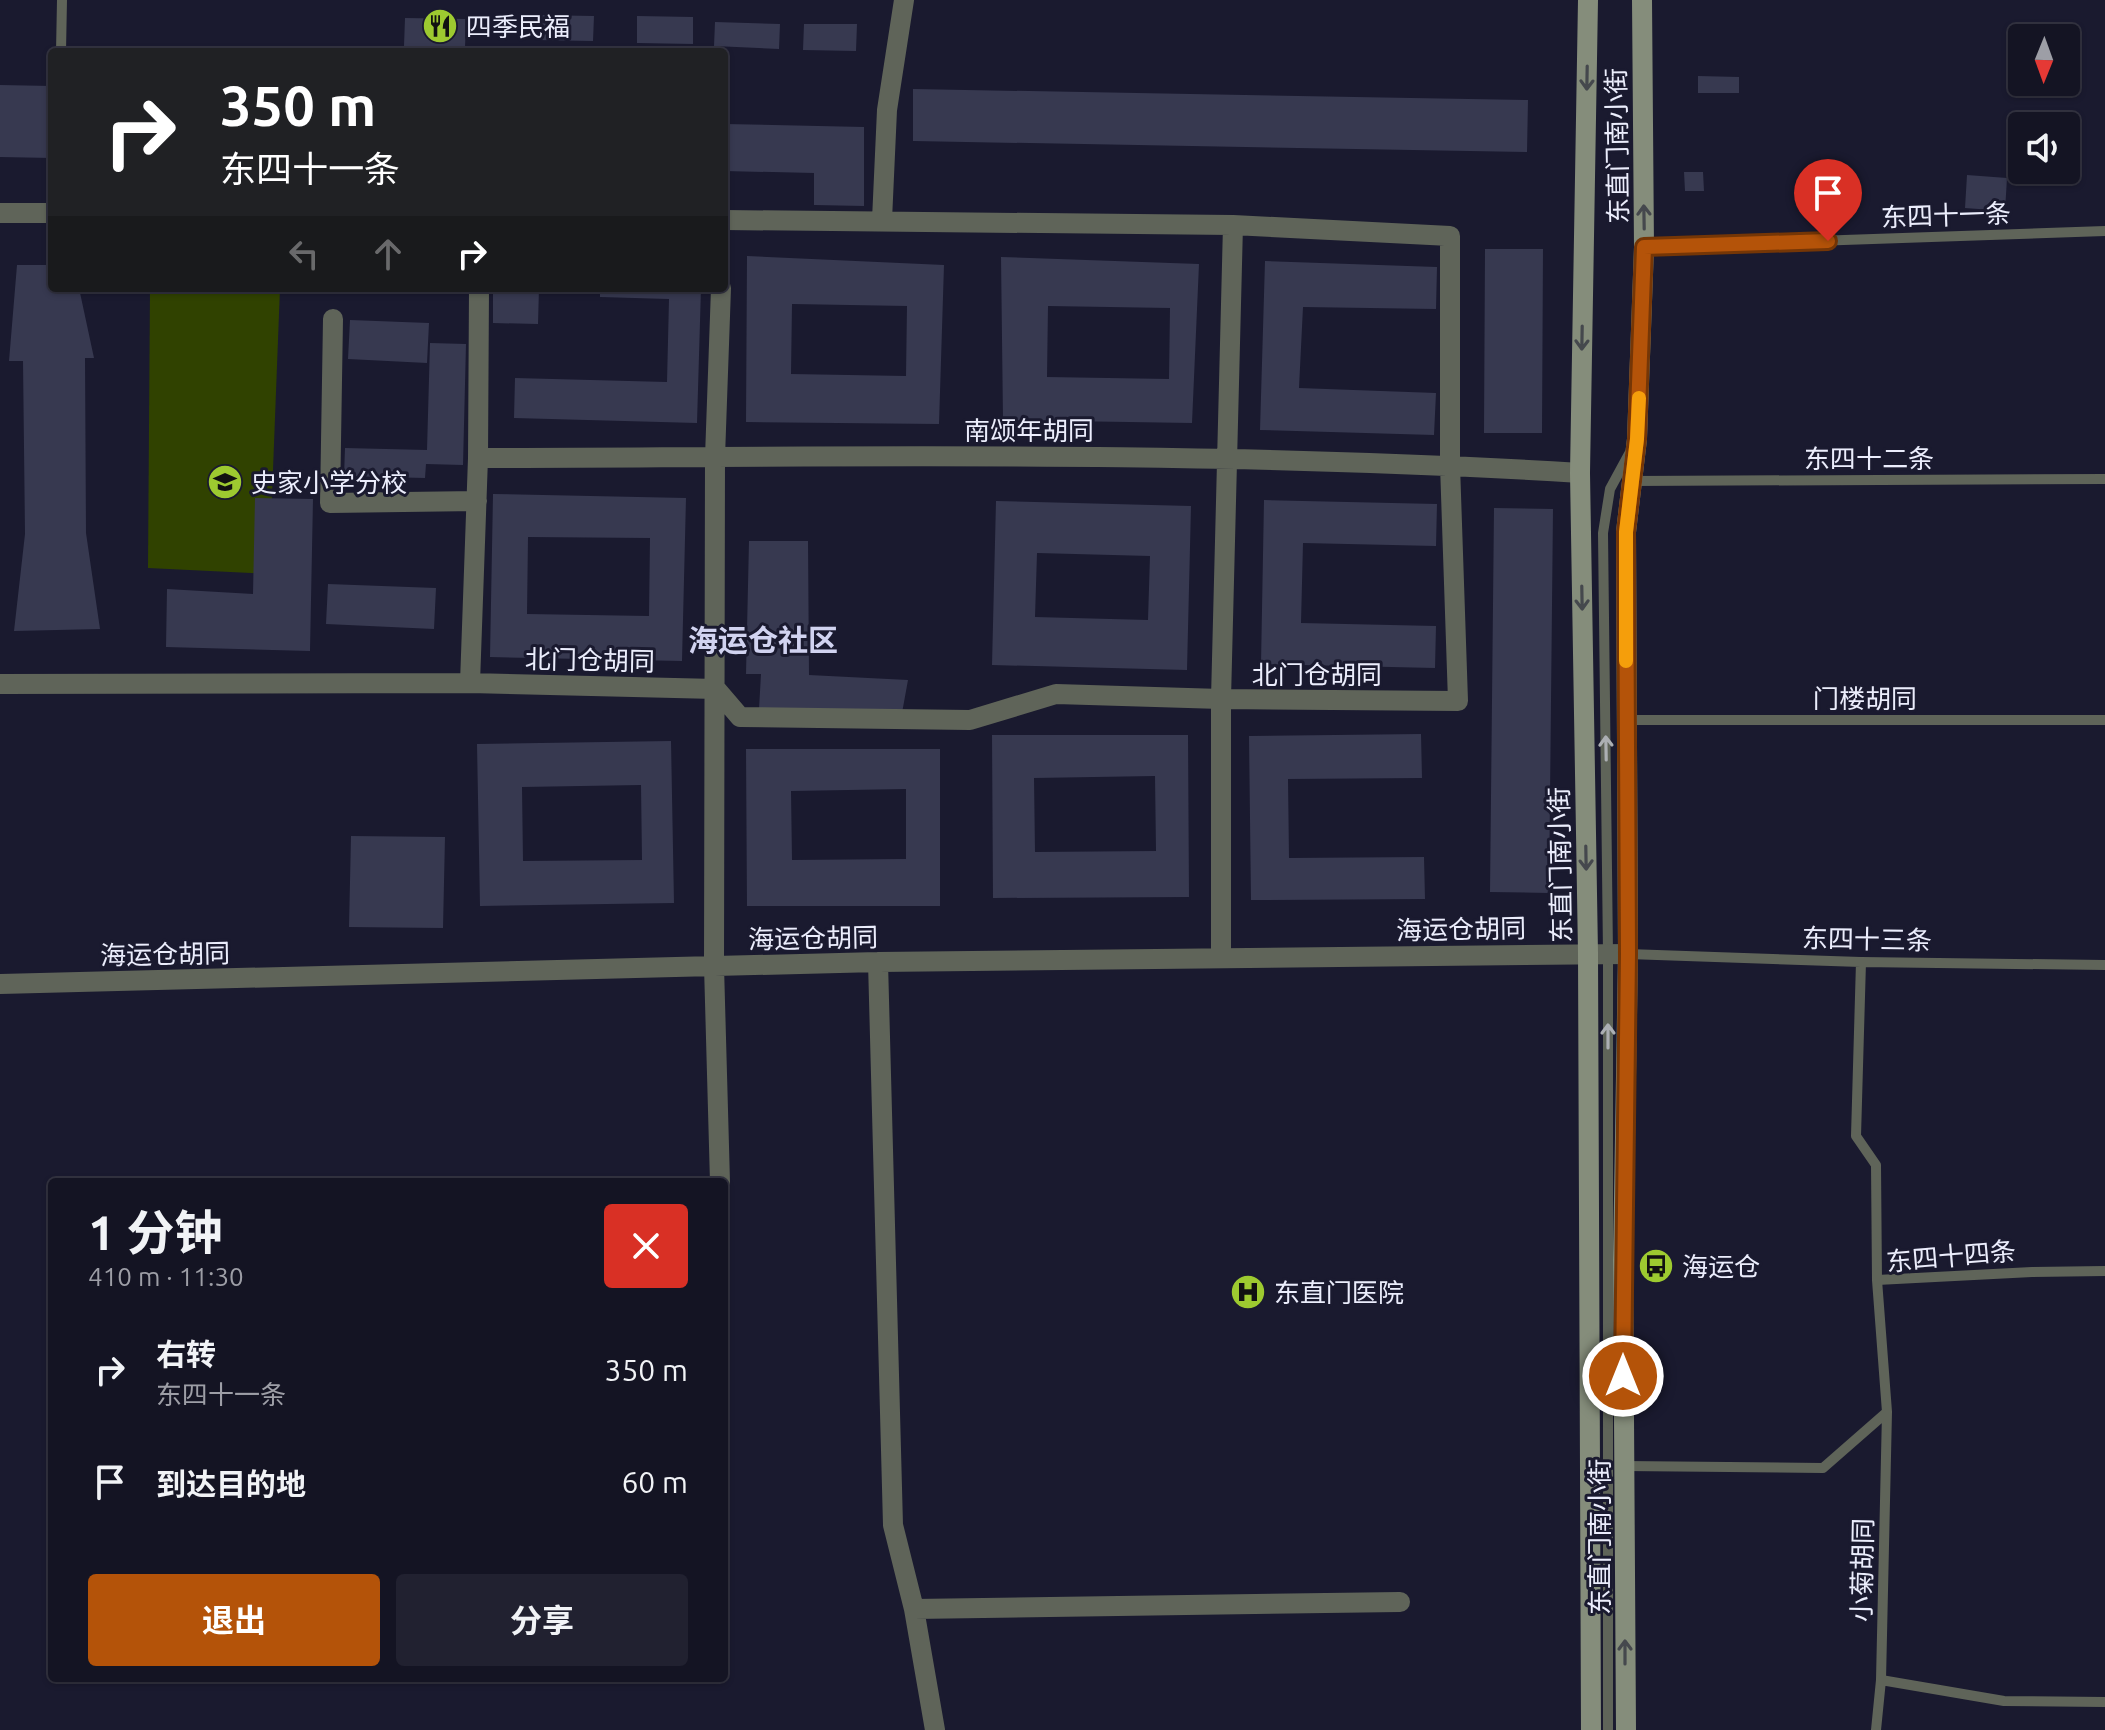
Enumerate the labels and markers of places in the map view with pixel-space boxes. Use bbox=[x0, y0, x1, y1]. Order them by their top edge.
restaurant icon: 四季民福 bbox=[421, 7, 459, 45]
place label: 四季民福 bbox=[466, 12, 570, 41]
pin bbox=[1794, 159, 1862, 241]
school or university icon: 史家小学分校 bbox=[206, 463, 244, 501]
place label: 史家小学分校 bbox=[251, 468, 407, 497]
bus stop icon: 海运仓 bbox=[1637, 1247, 1675, 1285]
place label: 海运仓 bbox=[1682, 1252, 1760, 1281]
hospital icon: 东直门医院 bbox=[1229, 1273, 1267, 1311]
place label: 东直门医院 bbox=[1274, 1278, 1404, 1307]

